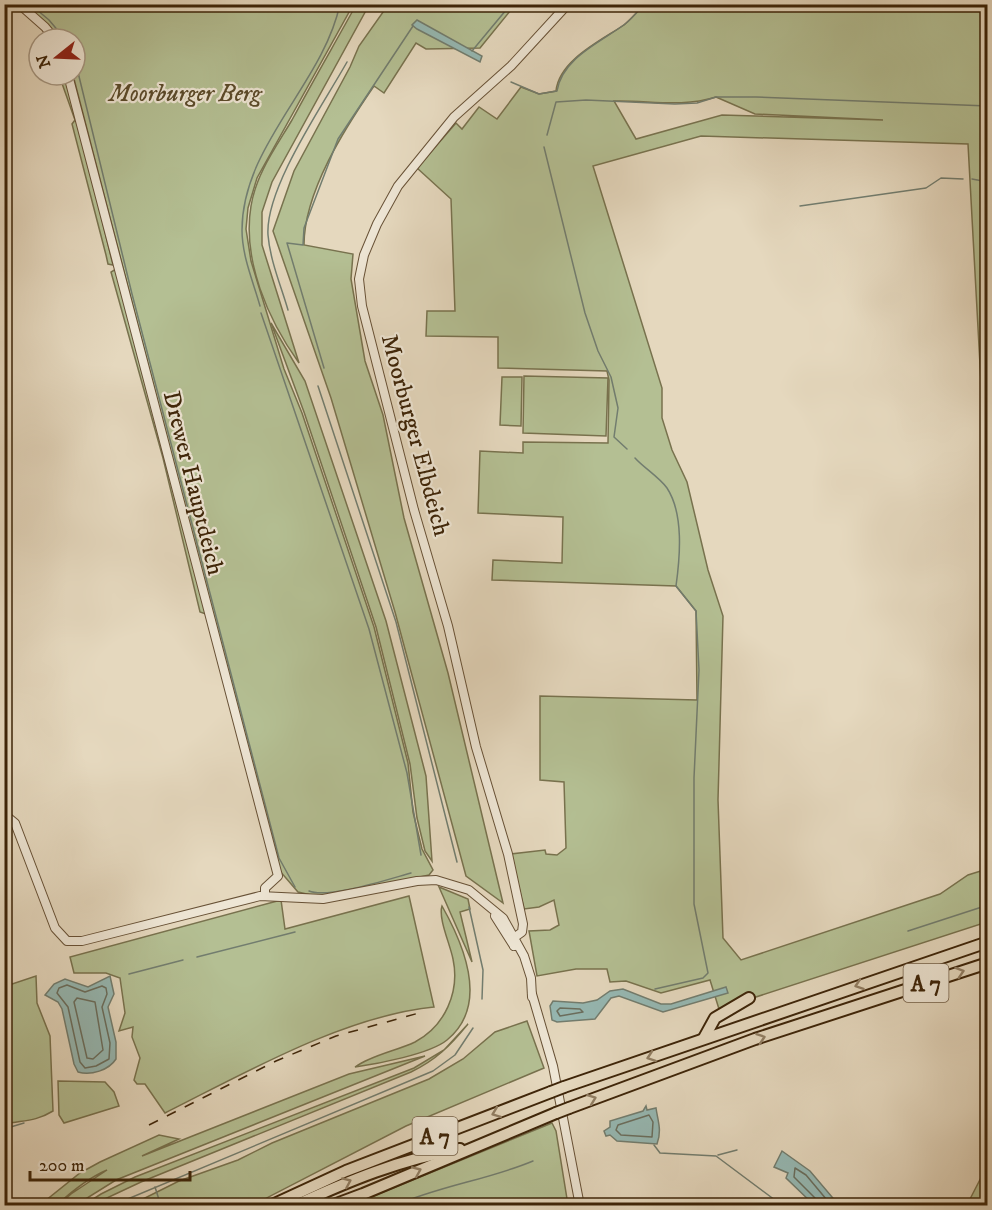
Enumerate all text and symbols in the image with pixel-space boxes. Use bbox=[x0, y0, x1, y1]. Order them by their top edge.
north arrow bbox=[27, 27, 87, 87]
text: N bbox=[32, 52, 55, 71]
park label: Moorburger Berg bbox=[107, 79, 263, 109]
street label: Moorburger Elbdeich bbox=[374, 331, 457, 540]
street label: Drewer Hauptdeich bbox=[156, 388, 231, 579]
road number: A 7 bbox=[904, 964, 948, 1002]
one-way arrow bbox=[955, 966, 965, 979]
one-way arrow bbox=[854, 978, 865, 990]
one-way arrow bbox=[755, 1032, 766, 1045]
one-way arrow bbox=[647, 1049, 657, 1062]
one-way arrow bbox=[586, 1094, 597, 1106]
one-way arrow bbox=[491, 1105, 502, 1118]
road number: A 7 bbox=[412, 1117, 458, 1155]
scale bar bbox=[30, 1144, 190, 1182]
text: 200 m bbox=[39, 1155, 85, 1177]
one-way arrow bbox=[411, 1166, 422, 1178]
one-way arrow bbox=[341, 1177, 352, 1189]

